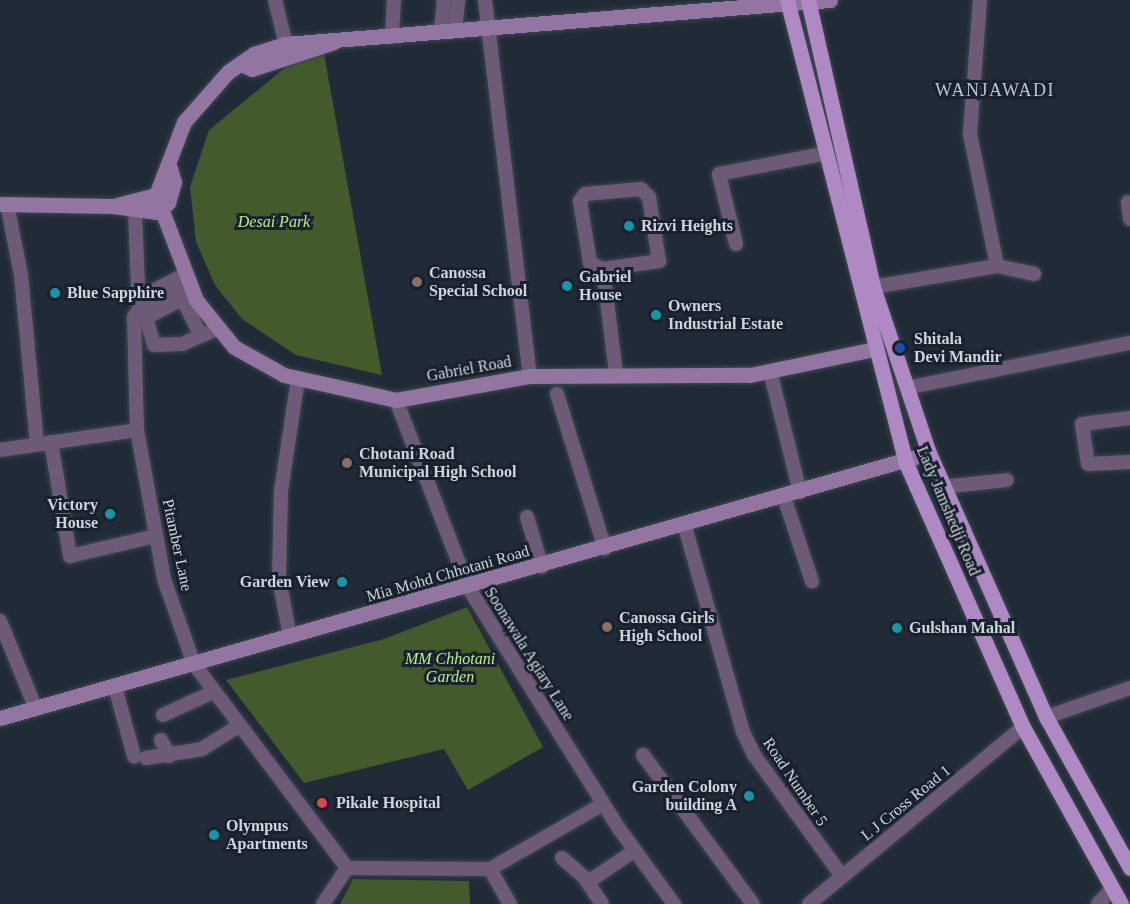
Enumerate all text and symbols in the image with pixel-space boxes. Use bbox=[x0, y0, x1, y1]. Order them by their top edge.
district label: WANJAWADI bbox=[935, 79, 1055, 101]
park label: Desai Park bbox=[238, 212, 310, 232]
place label: Rizvi Heights bbox=[641, 216, 733, 236]
marker: Rizvi Heights bbox=[622, 219, 636, 233]
place label: Canossa Special School bbox=[429, 263, 527, 301]
place label: Gabriel House bbox=[579, 267, 631, 305]
marker: Canossa Special School bbox=[410, 275, 424, 289]
marker: Gabriel House bbox=[560, 279, 574, 293]
place label: Blue Sapphire bbox=[67, 283, 164, 303]
marker: Blue Sapphire bbox=[48, 286, 62, 300]
place label: Owners Industrial Estate bbox=[668, 296, 783, 334]
marker: Owners Industrial Estate bbox=[649, 308, 663, 322]
place label: Shitala Devi Mandir bbox=[914, 329, 1002, 367]
marker: Shitala Devi Mandir bbox=[891, 339, 909, 357]
street label: Gabriel Road bbox=[425, 352, 513, 386]
street label: Lady Jamshedji Road bbox=[912, 443, 984, 579]
place label: Chotani Road Municipal High School bbox=[359, 444, 516, 482]
marker: Chotani Road Municipal High School bbox=[340, 456, 354, 470]
place label: Victory House bbox=[47, 495, 98, 533]
street label: Pitamber Lane bbox=[158, 497, 196, 593]
marker: Victory House bbox=[103, 507, 117, 521]
street label: Mia Mohd Chhotani Road bbox=[364, 542, 532, 606]
place label: Garden View bbox=[239, 572, 330, 592]
marker: Garden View bbox=[335, 575, 349, 589]
street label: Soonawala Agiary Lane bbox=[480, 583, 578, 725]
place label: Canossa Girls High School bbox=[619, 608, 715, 646]
place label: Gulshan Mahal bbox=[909, 618, 1015, 638]
marker: Canossa Girls High School bbox=[600, 620, 614, 634]
marker: Gulshan Mahal bbox=[890, 621, 904, 635]
park label: MM Chhotani Garden bbox=[405, 649, 495, 687]
street label: Road Number 5 bbox=[758, 734, 832, 830]
street label: L J Cross Road 1 bbox=[857, 761, 955, 845]
place label: Garden Colony building A bbox=[632, 777, 737, 815]
marker: Garden Colony building A bbox=[742, 789, 756, 803]
place label: Pikale Hospital bbox=[336, 793, 440, 813]
marker: Pikale Hospital bbox=[313, 794, 331, 812]
place label: Olympus Apartments bbox=[226, 816, 308, 854]
marker: Olympus Apartments bbox=[207, 828, 221, 842]

